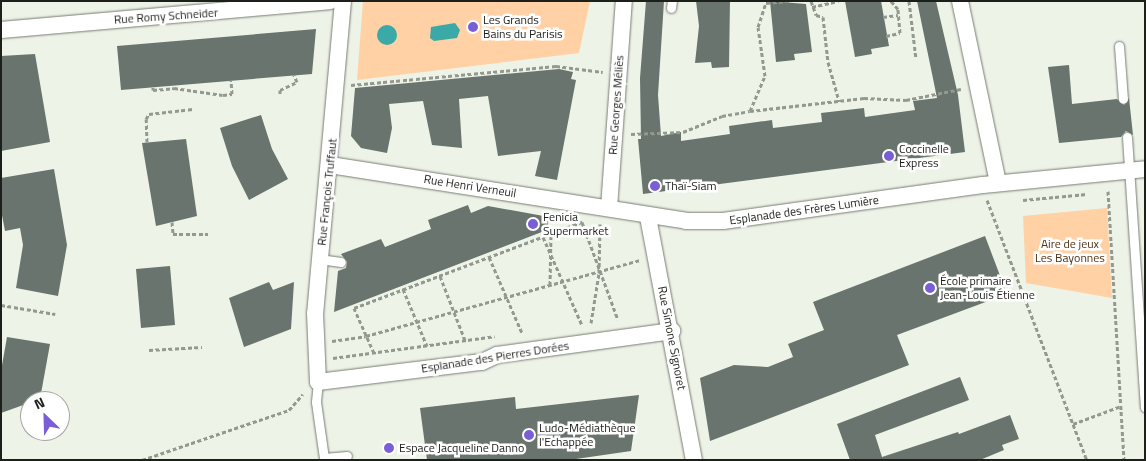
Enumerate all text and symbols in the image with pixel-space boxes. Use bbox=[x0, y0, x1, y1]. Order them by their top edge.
street label: Rue Romy Schneider bbox=[113, 5, 219, 27]
place label: Les Grands Bains du Parisis bbox=[483, 13, 563, 41]
marker: Les Grands Bains du Parisis bbox=[467, 21, 479, 33]
street label: Rue Georges Méliès bbox=[605, 55, 627, 155]
street label: Rue François Truffaut bbox=[314, 138, 340, 246]
place label: Coccinelle Express bbox=[899, 142, 949, 170]
marker: Coccinelle Express bbox=[883, 150, 895, 162]
street label: Rue Henri Verneuil bbox=[423, 172, 517, 200]
place label: Thaï-Siam bbox=[665, 179, 717, 193]
marker: Thaï-Siam bbox=[649, 180, 661, 192]
street label: Esplanade des Frères Lumière bbox=[728, 192, 880, 228]
place label: Fenicia Supermarket bbox=[543, 210, 608, 238]
marker: Fenicia Supermarket bbox=[527, 218, 539, 230]
park label: Aire de jeux Les Bayonnes bbox=[1035, 237, 1105, 265]
place label: École primaire Jean-Louis Étienne bbox=[940, 274, 1035, 302]
marker: École primaire Jean-Louis Étienne bbox=[924, 282, 936, 294]
street label: Rue Simone Signoret bbox=[655, 285, 689, 391]
street label: Esplanade des Pierres Dorées bbox=[420, 338, 570, 376]
north arrow bbox=[20, 391, 70, 441]
text: N bbox=[30, 391, 48, 414]
place label: Ludo-Médiathèque l'Echappée bbox=[539, 421, 636, 449]
marker: Ludo-Médiathèque l'Echappée bbox=[523, 429, 535, 441]
place label: Espace Jacqueline Danno bbox=[399, 441, 524, 455]
marker: Espace Jacqueline Danno bbox=[383, 442, 395, 454]

